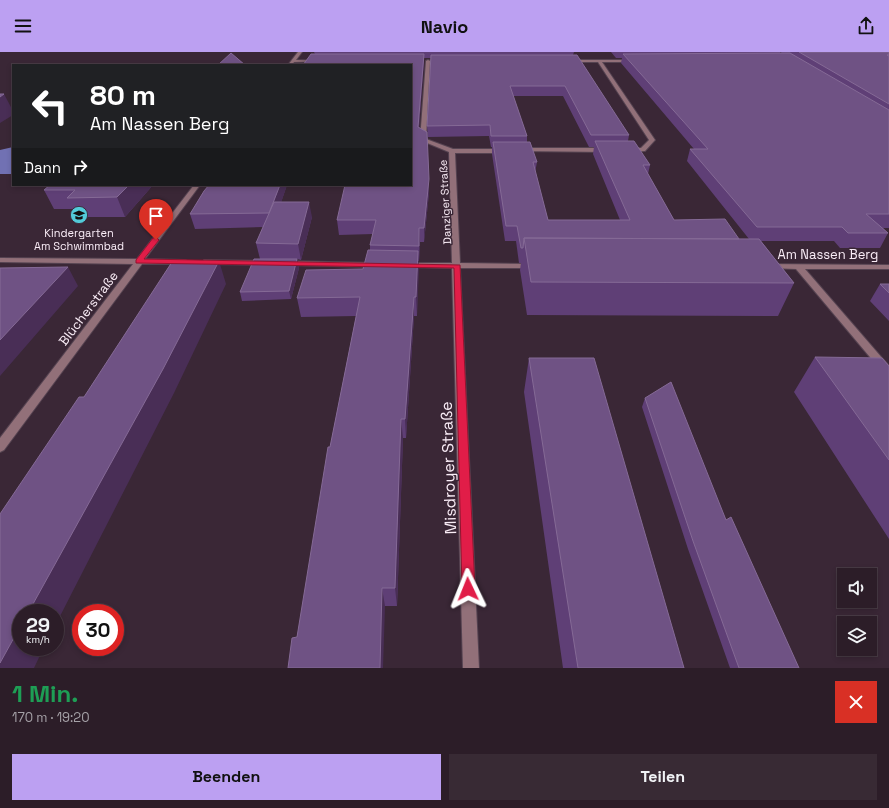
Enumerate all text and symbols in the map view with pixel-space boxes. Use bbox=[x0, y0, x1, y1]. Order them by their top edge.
icon: menu bbox=[12, 15, 34, 37]
text: Navio bbox=[421, 15, 468, 38]
icon: share bbox=[855, 15, 877, 37]
text: 80 m bbox=[90, 77, 156, 113]
icon: left bbox=[24, 80, 76, 132]
text: Am Nassen Berg bbox=[90, 112, 230, 135]
icon: right bbox=[69, 156, 91, 178]
text: Dann bbox=[24, 158, 61, 177]
street label: Danziger Straße bbox=[436, 159, 454, 245]
pin bbox=[139, 199, 173, 240]
school or university icon: Kindergarten Am Schwimmbad bbox=[69, 205, 89, 225]
icon: arrive bbox=[145, 205, 167, 227]
place label: Kindergarten Am Schwimmbad bbox=[34, 226, 124, 253]
street label: Am Nassen Berg bbox=[778, 246, 878, 263]
street label: Blücherstraße bbox=[55, 268, 122, 349]
street label: Misdroyer Straße bbox=[436, 401, 461, 535]
position arrow bbox=[447, 568, 489, 610]
map controls bbox=[837, 568, 877, 656]
button: sound bbox=[837, 568, 877, 608]
speed limit sign: 30 bbox=[72, 604, 124, 656]
text: 29 bbox=[26, 612, 50, 638]
button: layers bbox=[837, 616, 877, 656]
text: km/h bbox=[26, 633, 50, 646]
text: 1 Min. bbox=[12, 678, 78, 709]
button: close bbox=[835, 681, 877, 723]
text: 170 m · 19:20 bbox=[12, 709, 90, 726]
button: Beenden bbox=[12, 754, 441, 800]
button: Teilen bbox=[449, 754, 877, 800]

